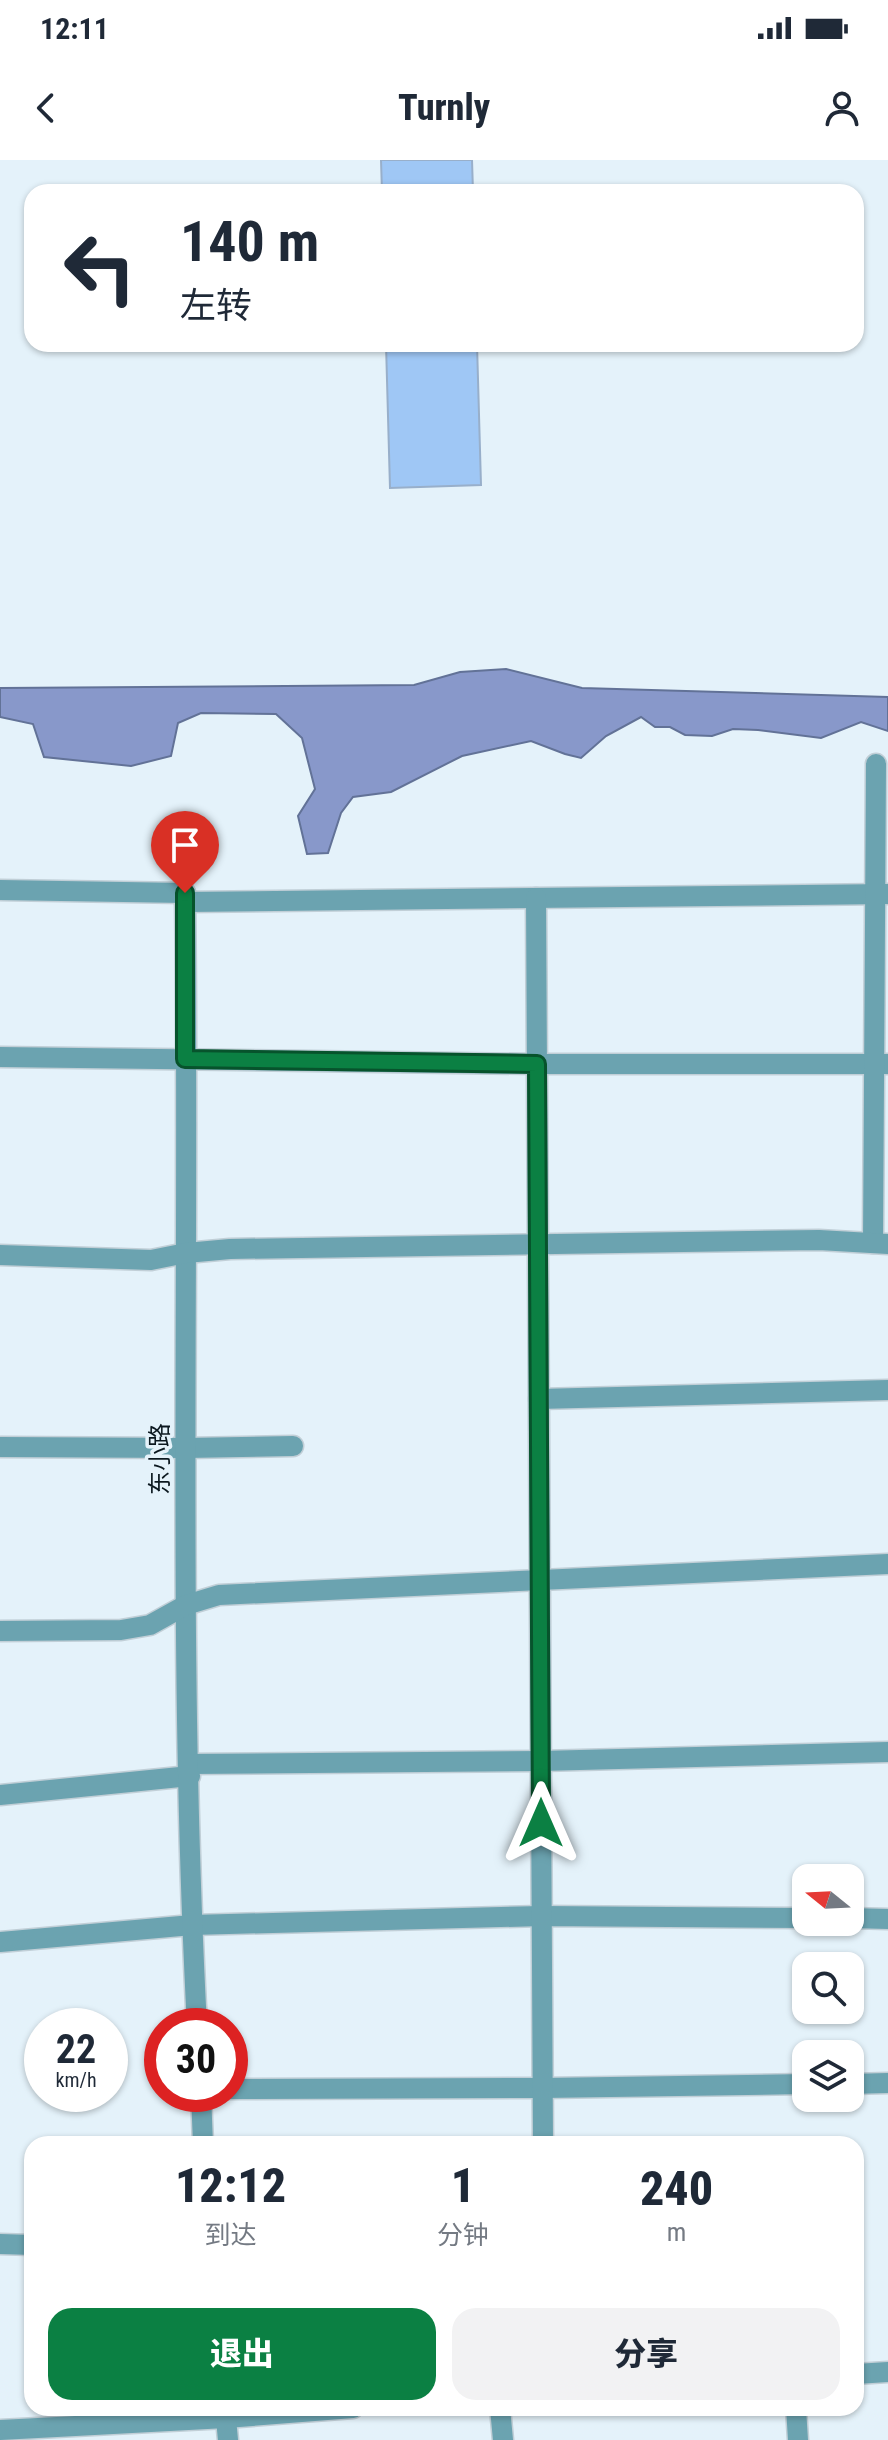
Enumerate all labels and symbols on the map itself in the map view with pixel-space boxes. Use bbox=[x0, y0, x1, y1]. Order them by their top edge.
pin bbox=[151, 811, 219, 893]
street label: 东小路 bbox=[146, 1423, 174, 1495]
position arrow bbox=[499, 1781, 583, 1865]
north arrow bbox=[792, 1864, 864, 1936]
speed limit sign: 30 bbox=[144, 2008, 248, 2112]

